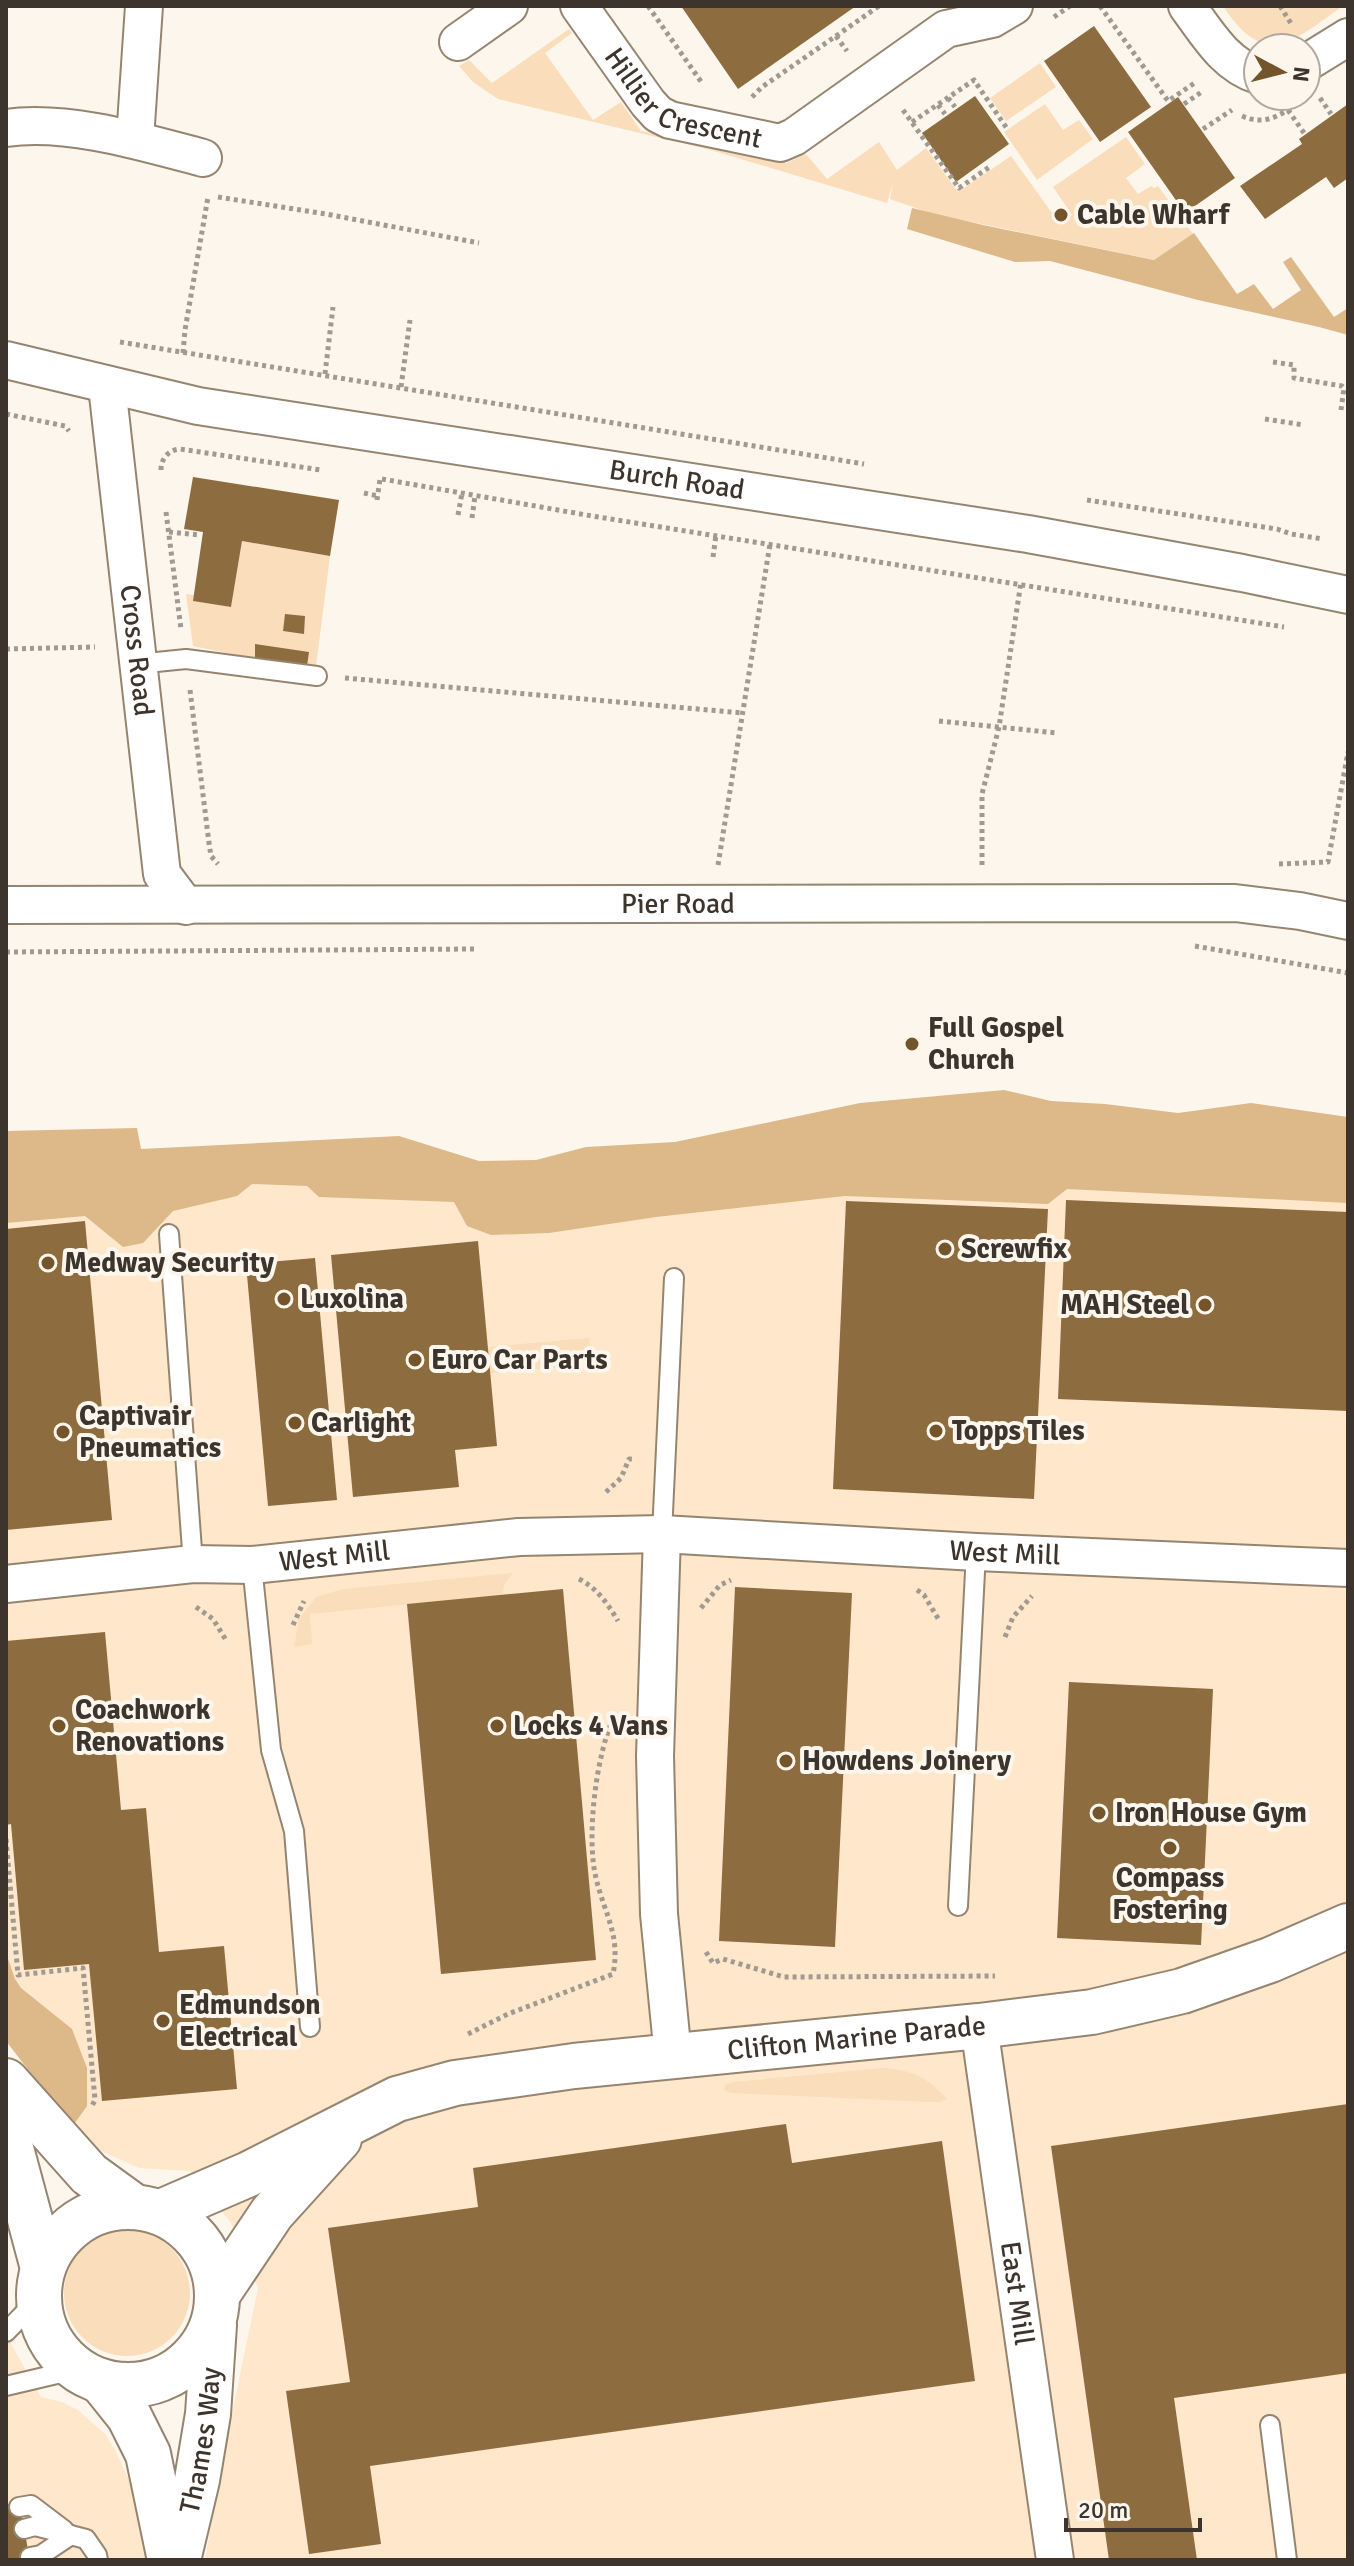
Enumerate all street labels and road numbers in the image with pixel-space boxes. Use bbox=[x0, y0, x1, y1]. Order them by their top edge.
street label: Hillier Crescent bbox=[597, 41, 765, 156]
street label: Burch Road bbox=[607, 453, 747, 507]
street label: Cross Road bbox=[113, 583, 161, 718]
street label: Pier Road bbox=[621, 887, 735, 921]
street label: West Mill bbox=[948, 1533, 1061, 1573]
street label: West Mill bbox=[277, 1534, 392, 1579]
street label: Clifton Marine Parade bbox=[726, 2008, 987, 2068]
street label: East Mill bbox=[993, 2239, 1041, 2347]
street label: Thames Way bbox=[173, 2366, 228, 2517]

